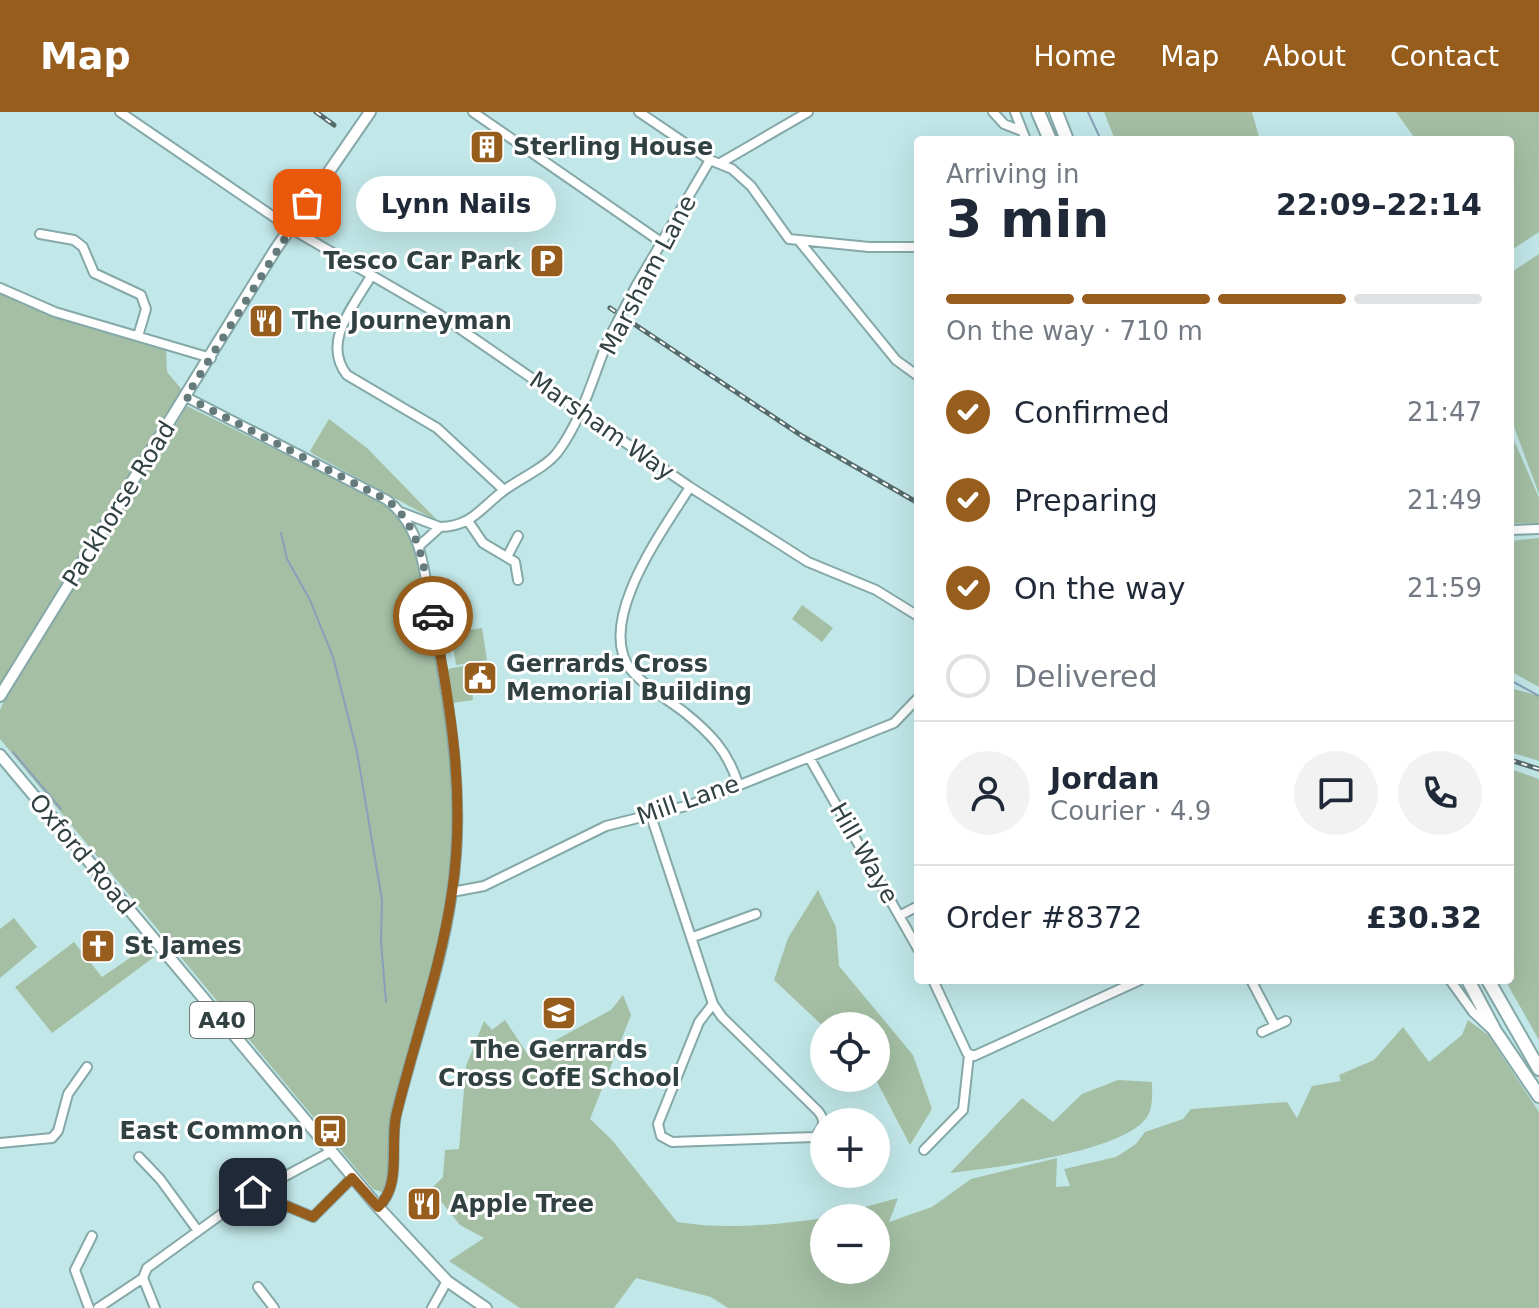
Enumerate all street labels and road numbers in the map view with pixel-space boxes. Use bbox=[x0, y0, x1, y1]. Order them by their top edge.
street label: Marsham Lane bbox=[594, 190, 702, 360]
street label: Marsham Way bbox=[524, 366, 680, 486]
street label: Packhorse Road bbox=[57, 416, 181, 592]
street label: Mill Lane bbox=[633, 769, 743, 831]
street label: Oxford Road bbox=[23, 788, 141, 920]
street label: Hill Waye bbox=[824, 798, 904, 908]
road number: A40 bbox=[190, 1002, 254, 1038]

